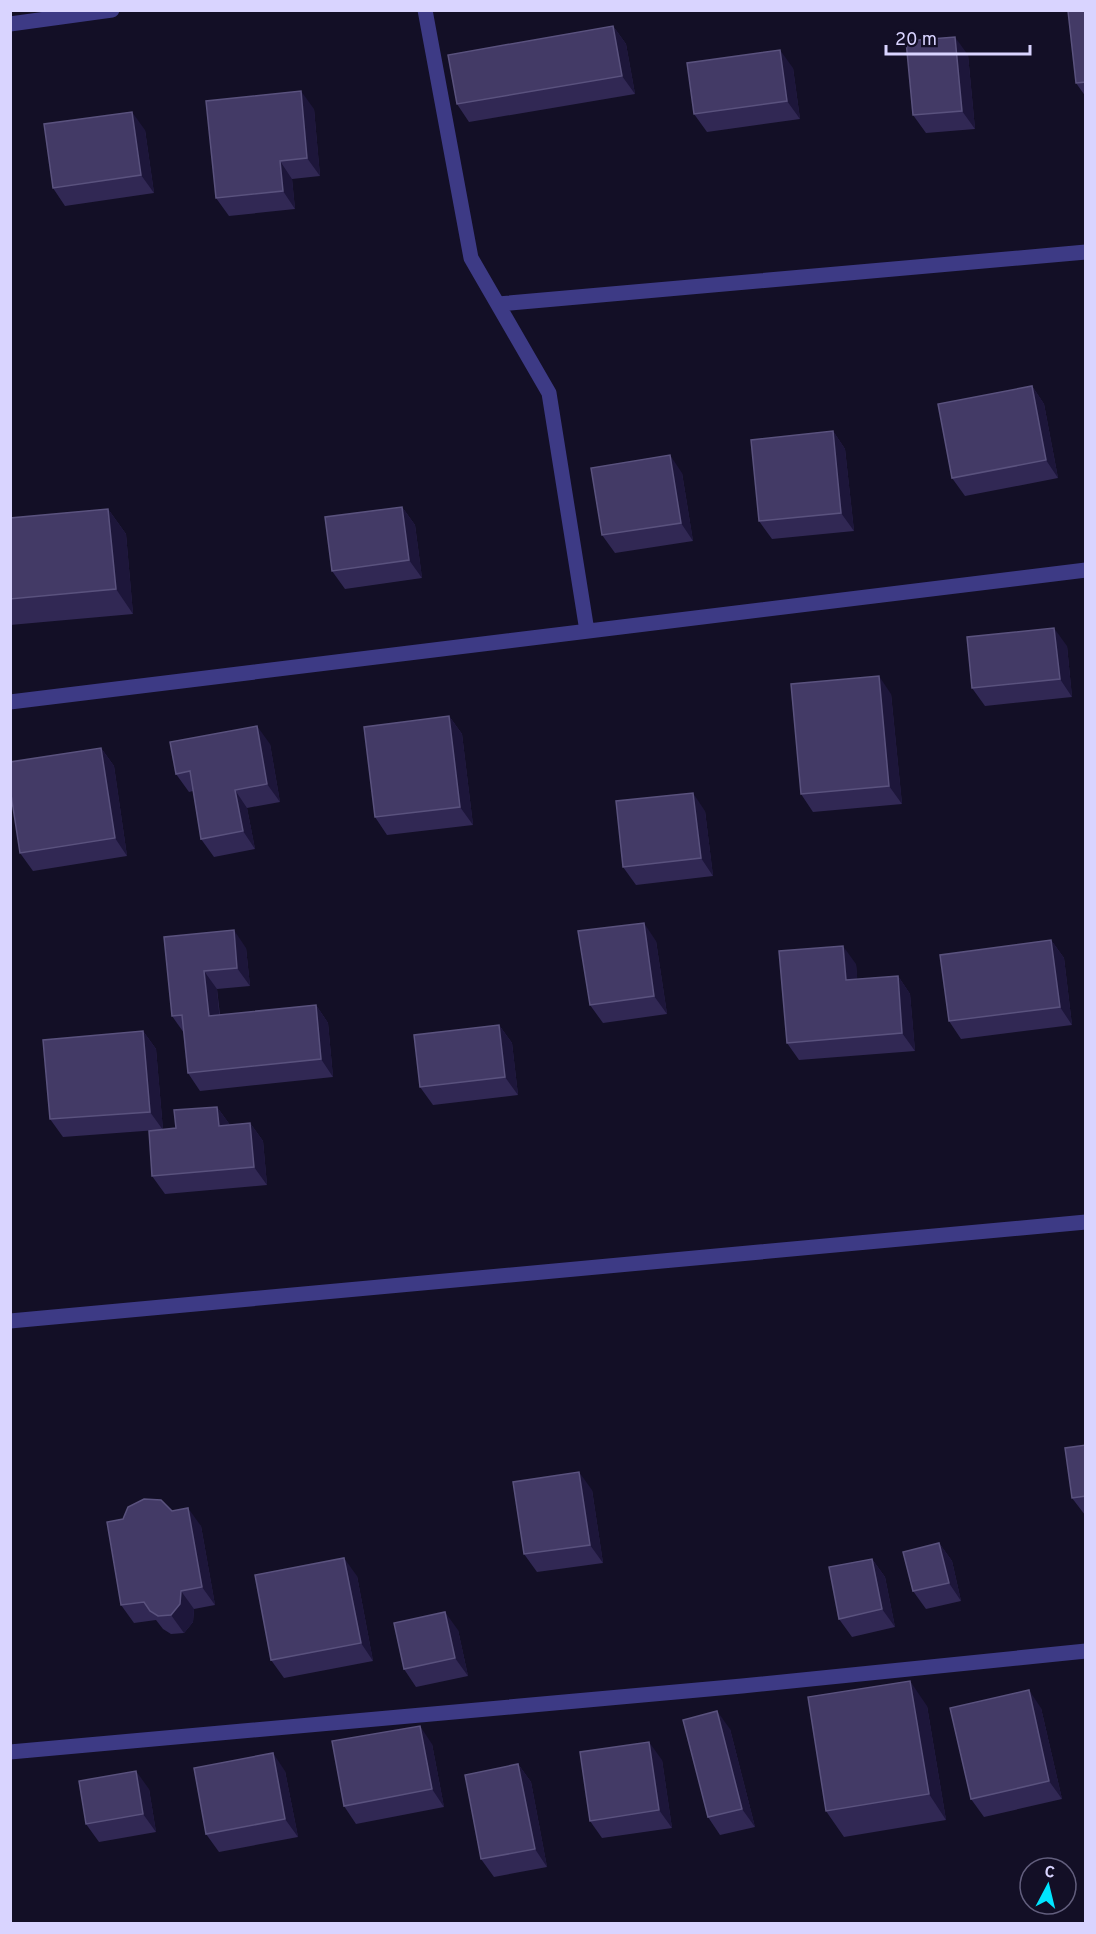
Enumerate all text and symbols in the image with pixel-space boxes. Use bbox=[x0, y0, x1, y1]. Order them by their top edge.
scale bar bbox=[886, 18, 1030, 56]
text: 20 m bbox=[895, 29, 937, 52]
north arrow bbox=[1018, 1856, 1078, 1916]
text: С bbox=[1043, 1863, 1056, 1884]

